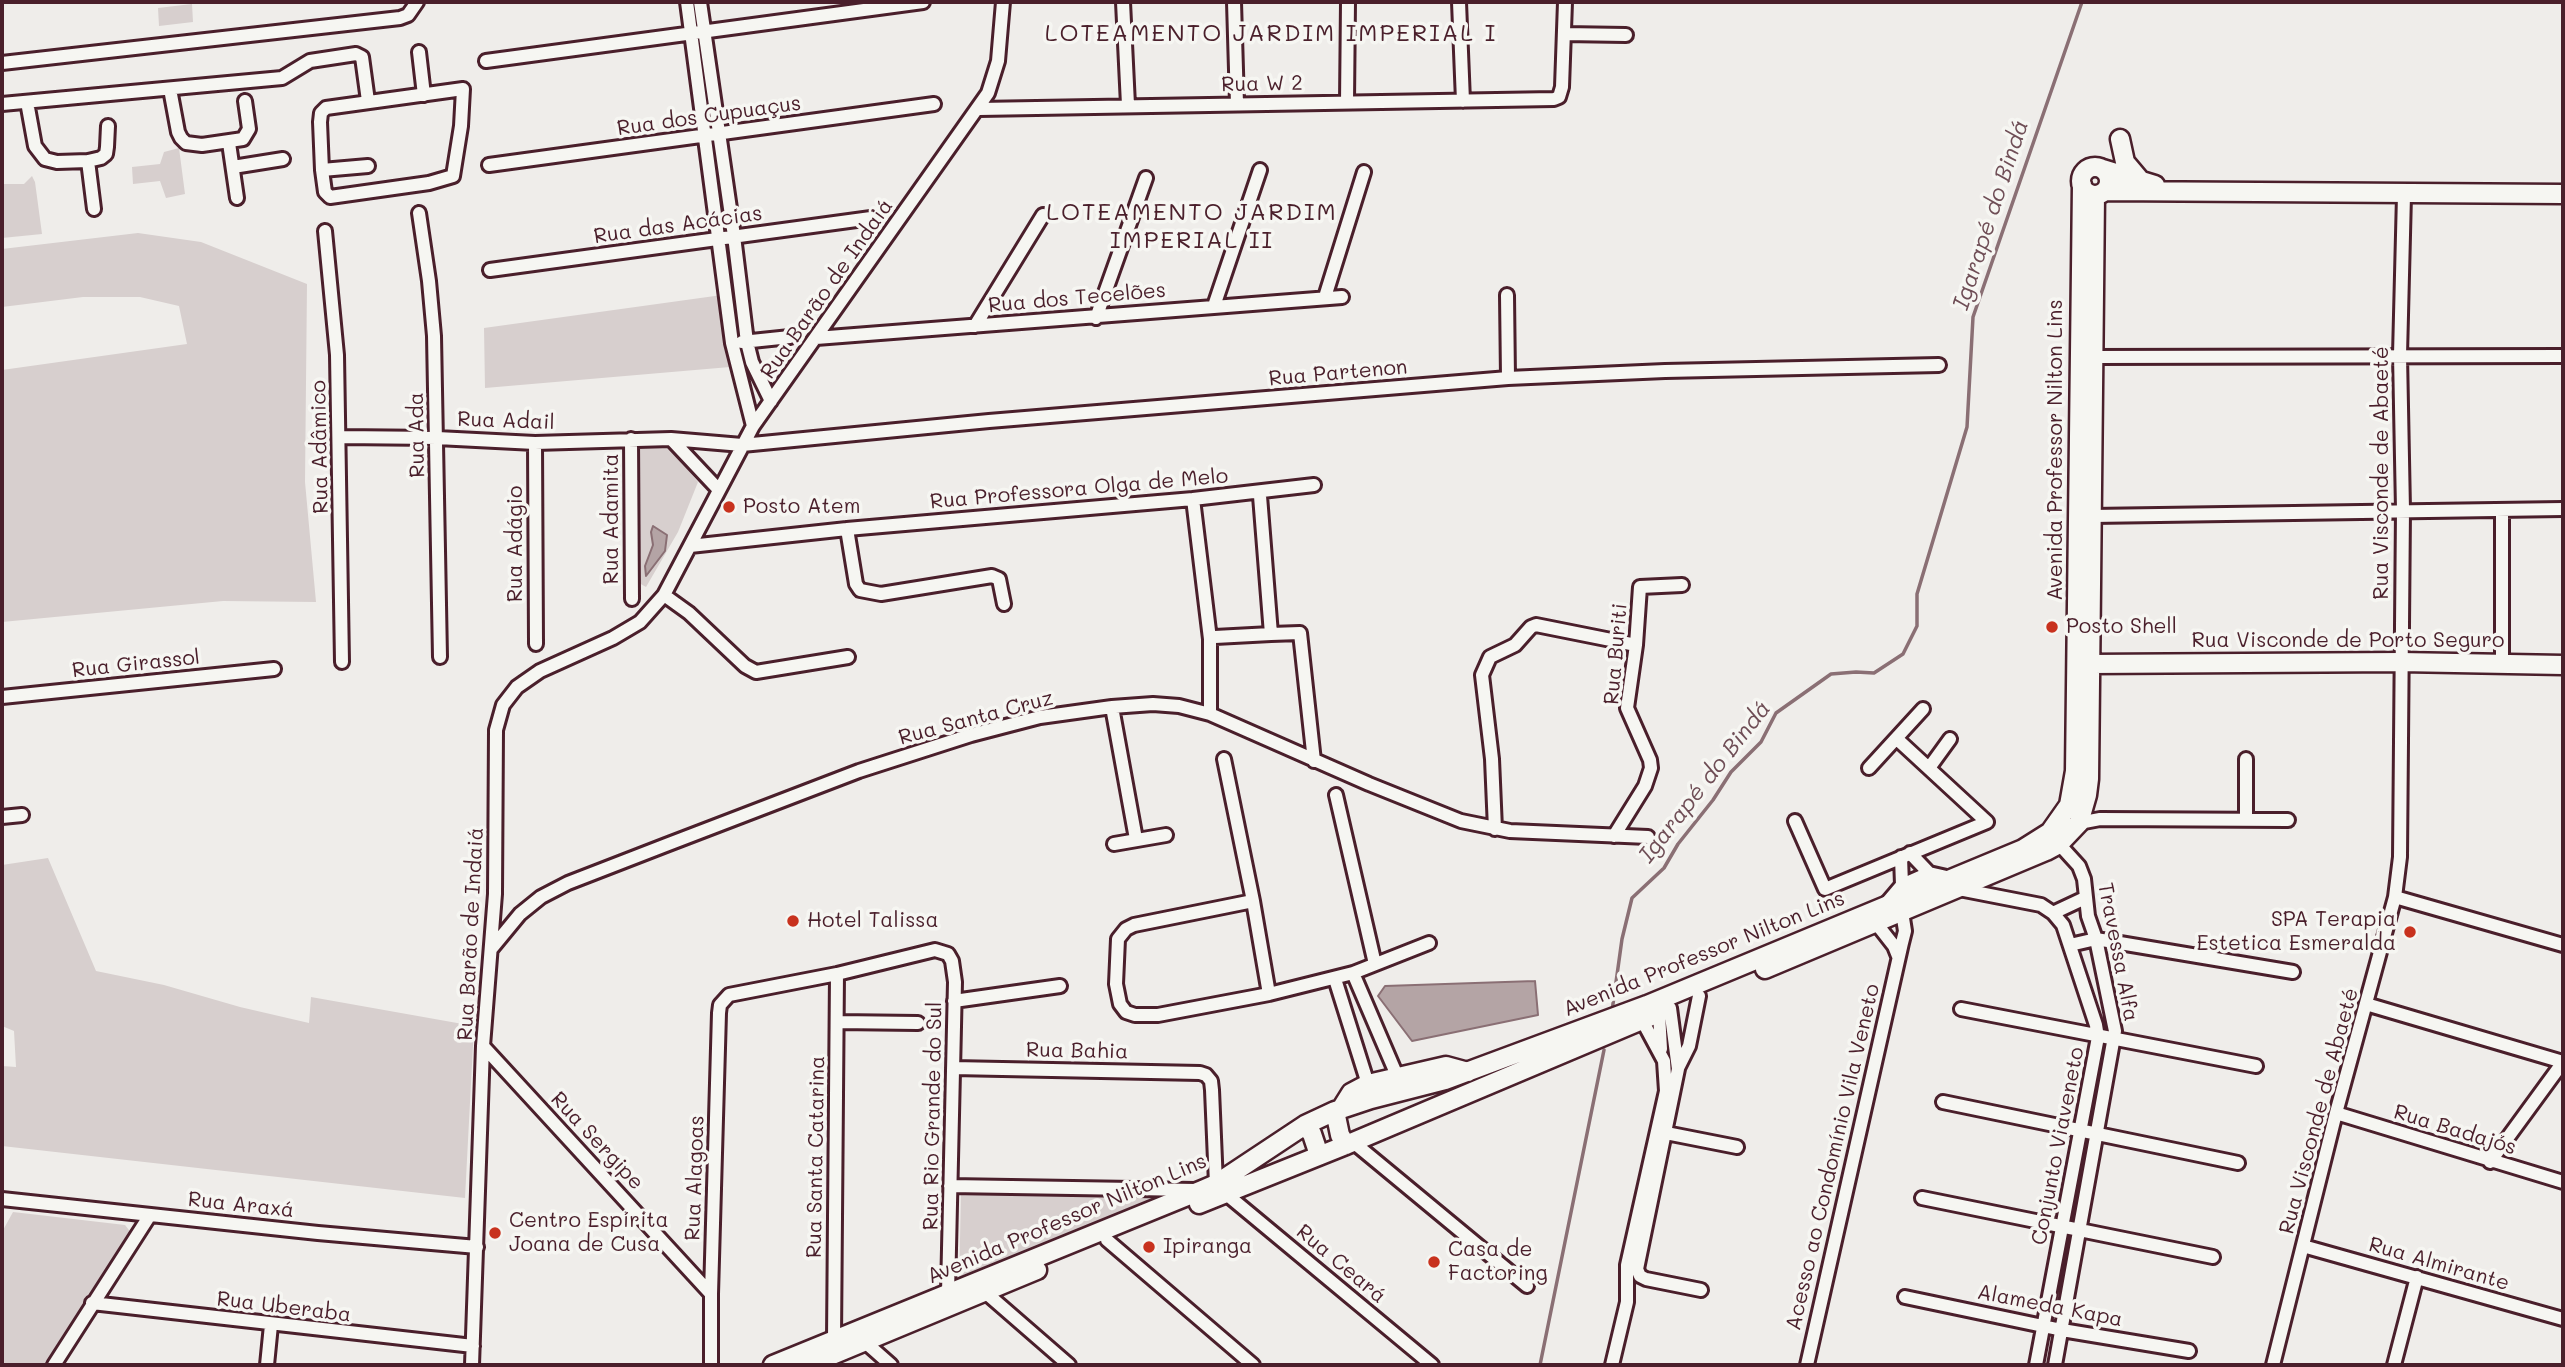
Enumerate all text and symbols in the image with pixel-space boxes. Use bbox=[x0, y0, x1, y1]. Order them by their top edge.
district label: LOTEAMENTO JARDIM IMPERIAL I bbox=[1048, 20, 1494, 48]
street label: Rua W 2 bbox=[1221, 71, 1303, 97]
street label: Rua dos Cupuaçus bbox=[615, 91, 803, 141]
water label: Igarapé do Bindá bbox=[1947, 117, 2035, 313]
street label: Rua Barão de Indaiá bbox=[755, 194, 899, 384]
district label: LOTEAMENTO JARDIM IMPERIAL II bbox=[1048, 199, 1336, 255]
street label: Rua das Acácias bbox=[592, 201, 764, 249]
street label: Rua dos Tecelões bbox=[987, 278, 1167, 318]
street label: Avenida Professor Nilton Lins bbox=[2043, 299, 2069, 601]
street label: Rua Visconde de Abaeté bbox=[2369, 346, 2395, 600]
street label: Rua Partenon bbox=[1268, 354, 1408, 392]
street label: Rua Adâmico bbox=[306, 380, 334, 514]
street label: Rua Ada bbox=[404, 392, 430, 478]
street label: Rua Adail bbox=[457, 407, 555, 435]
street label: Rua Adamita bbox=[599, 453, 625, 585]
street label: Rua Professora Olga de Melo bbox=[929, 463, 1229, 515]
street label: Rua Adágio bbox=[503, 486, 529, 602]
place label: Posto Atem bbox=[743, 494, 860, 520]
marker: Posto Atem bbox=[721, 499, 737, 515]
street label: Rua Buriti bbox=[1599, 602, 1633, 706]
place label: Posto Shell bbox=[2066, 614, 2177, 640]
marker: Posto Shell bbox=[2044, 619, 2060, 635]
street label: Rua Visconde de Porto Seguro bbox=[2191, 628, 2505, 654]
street label: Rua Girassol bbox=[71, 645, 201, 683]
street label: Rua Santa Cruz bbox=[896, 685, 1056, 751]
water label: Igarapé do Bindá bbox=[1633, 696, 1777, 868]
street label: Rua Barão de Indaiá bbox=[453, 827, 489, 1041]
street label: Travessa Alfa bbox=[2092, 881, 2144, 1023]
street label: Avenida Professor Nilton Lins bbox=[1560, 886, 1848, 1022]
place label: SPA Terapia Estetica Esmeralda bbox=[2196, 907, 2396, 957]
place label: Hotel Talissa bbox=[807, 908, 939, 934]
marker: Hotel Talissa bbox=[785, 913, 801, 929]
marker: SPA Terapia Estetica Esmeralda bbox=[2402, 924, 2418, 940]
street label: Acesso ao Condomínio Vila Veneto bbox=[1781, 981, 1885, 1333]
street label: Rua Visconde de Abaeté bbox=[2274, 985, 2364, 1237]
street label: Rua Rio Grande do Sul bbox=[918, 1001, 948, 1231]
street label: Rua Bahia bbox=[1026, 1038, 1128, 1064]
street label: Conjunto Viaveneto bbox=[2026, 1045, 2090, 1247]
street label: Rua Santa Catarina bbox=[802, 1056, 830, 1258]
street label: Rua Sergipe bbox=[545, 1087, 649, 1195]
street label: Rua Badajós bbox=[2391, 1099, 2519, 1161]
street label: Rua Alagoas bbox=[680, 1115, 710, 1241]
street label: Avenida Professor Nilton Lins bbox=[923, 1149, 1211, 1289]
street label: Rua Araxá bbox=[187, 1187, 295, 1223]
place label: Centro Espírita Joana de Cusa bbox=[509, 1208, 669, 1258]
street label: Rua Ceará bbox=[1291, 1219, 1391, 1309]
marker: Centro Espírita Joana de Cusa bbox=[487, 1225, 503, 1241]
street label: Rua Almirante bbox=[2366, 1232, 2512, 1296]
place label: Ipiranga bbox=[1163, 1234, 1252, 1260]
place label: Casa de Factoring bbox=[1448, 1237, 1548, 1287]
marker: Ipiranga bbox=[1141, 1239, 1157, 1255]
marker: Casa de Factoring bbox=[1426, 1254, 1442, 1270]
street label: Alameda Kapa bbox=[1975, 1280, 2125, 1332]
street label: Rua Uberaba bbox=[215, 1286, 353, 1328]

